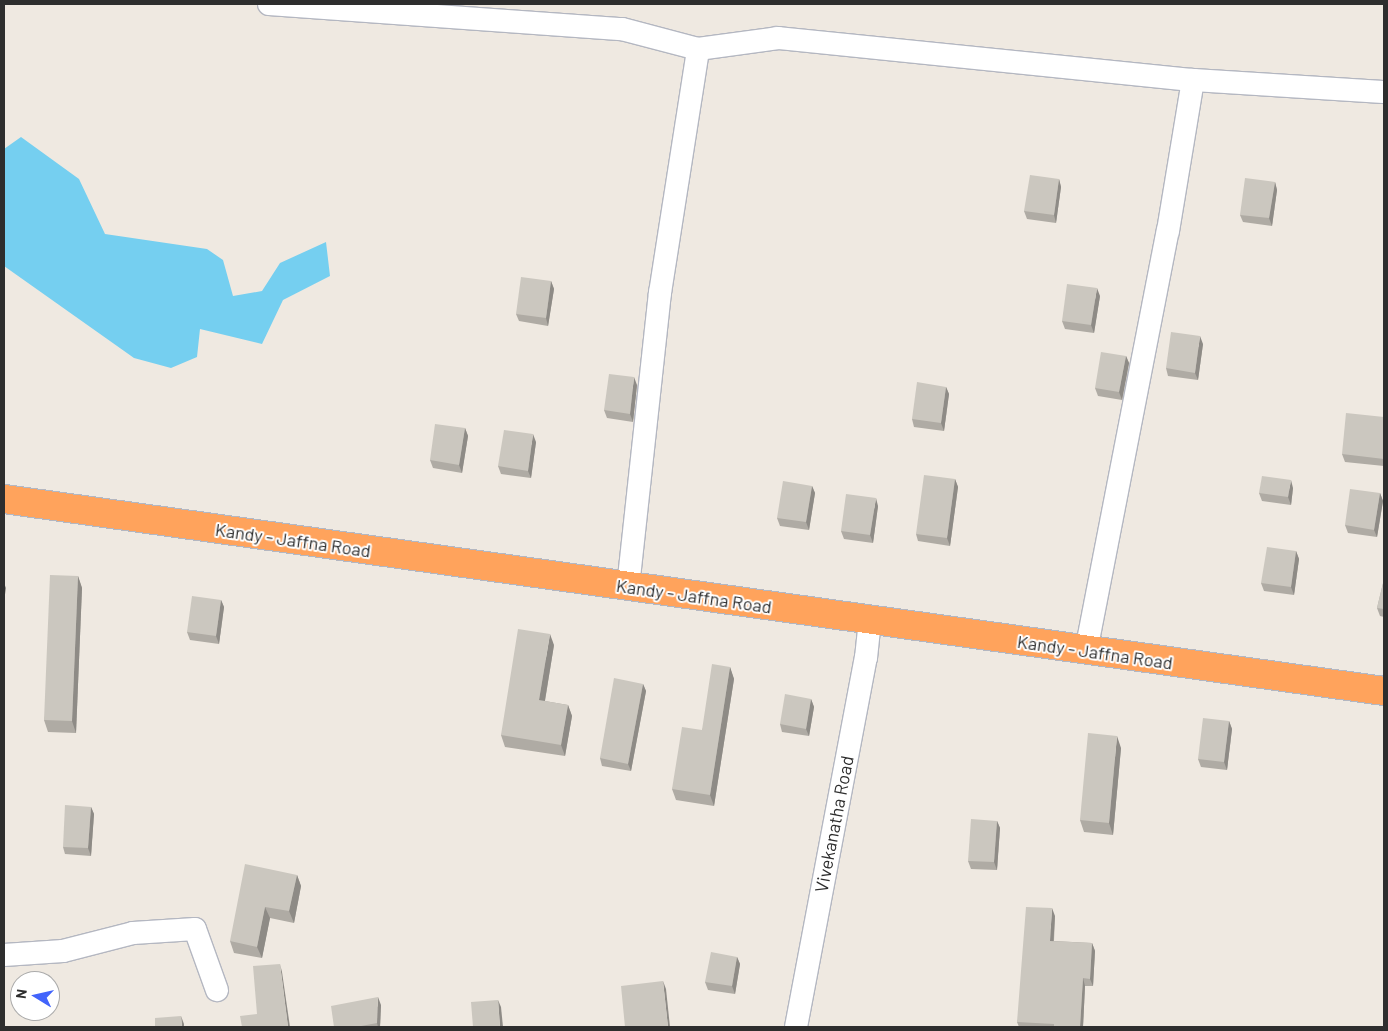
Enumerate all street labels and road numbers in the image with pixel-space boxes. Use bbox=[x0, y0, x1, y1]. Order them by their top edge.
street label: Kandy - Jaffna Road bbox=[214, 518, 372, 562]
street label: Kandy - Jaffna Road bbox=[615, 574, 773, 618]
street label: Kandy - Jaffna Road bbox=[1016, 630, 1174, 674]
street label: Vivekanatha Road bbox=[810, 754, 858, 894]

